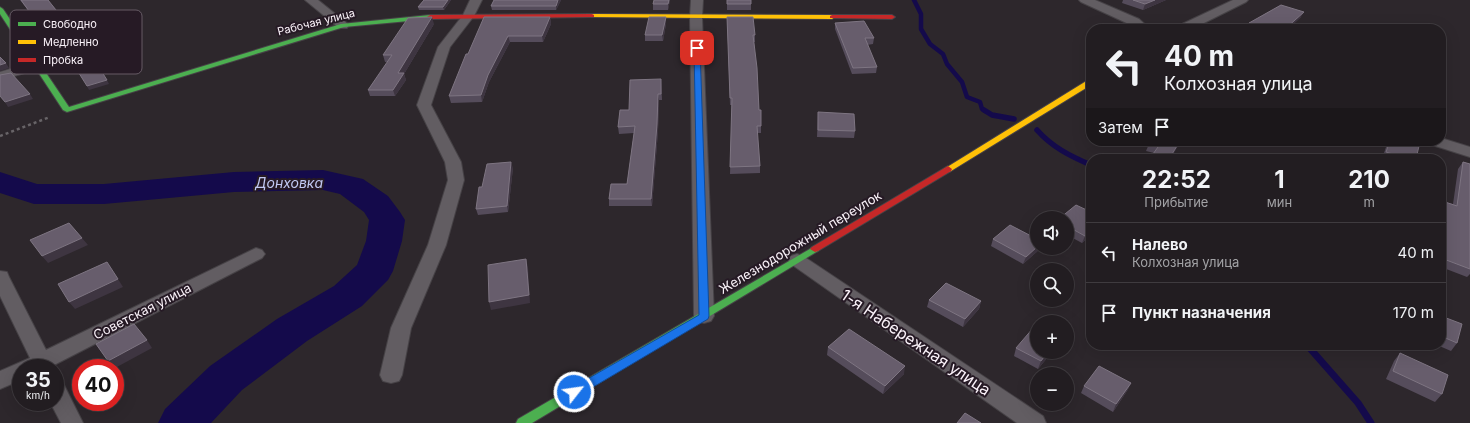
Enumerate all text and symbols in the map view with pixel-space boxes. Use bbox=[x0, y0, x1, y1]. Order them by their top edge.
street label: Рабочая улица bbox=[276, 6, 356, 38]
legend bbox=[10, 10, 142, 74]
text: Свободно bbox=[43, 17, 97, 31]
pin bbox=[680, 31, 714, 65]
text: Медленно bbox=[43, 35, 99, 49]
icon: arrive bbox=[686, 37, 708, 59]
text: 40 m bbox=[1164, 39, 1234, 73]
icon: left bbox=[1098, 40, 1150, 92]
text: Пробка bbox=[43, 53, 83, 67]
text: Колхозная улица bbox=[1164, 73, 1313, 94]
icon: arrive bbox=[1151, 116, 1173, 138]
text: Затем bbox=[1098, 118, 1143, 137]
text: 22:52 bbox=[1142, 165, 1211, 194]
text: 1 bbox=[1274, 165, 1285, 194]
text: 210 bbox=[1348, 165, 1390, 194]
water label: Донховка bbox=[254, 174, 323, 191]
street label: Железнодорожный переулок bbox=[716, 187, 884, 297]
text: Прибытие bbox=[1144, 194, 1208, 210]
text: мин bbox=[1267, 194, 1292, 210]
text: m bbox=[1363, 194, 1375, 210]
map controls bbox=[1030, 211, 1074, 411]
button: sound bbox=[1030, 211, 1074, 255]
text: Налево bbox=[1132, 235, 1188, 254]
icon: left bbox=[1098, 242, 1120, 264]
text: 40 m bbox=[1397, 243, 1434, 262]
text: Колхозная улица bbox=[1132, 254, 1239, 270]
button: search bbox=[1030, 263, 1074, 307]
street label: Советская улица bbox=[90, 279, 194, 343]
street label: 1-я Набережная улица bbox=[837, 285, 995, 399]
icon: arrive bbox=[1098, 302, 1120, 324]
text: Пункт назначения bbox=[1132, 303, 1271, 322]
text: 170 m bbox=[1393, 303, 1434, 322]
button: + bbox=[1030, 315, 1074, 359]
speed limit sign: 40 bbox=[72, 359, 124, 411]
button: − bbox=[1030, 367, 1074, 411]
text: 35 bbox=[25, 368, 51, 392]
position arrow bbox=[553, 371, 595, 413]
text: km/h bbox=[26, 389, 50, 401]

